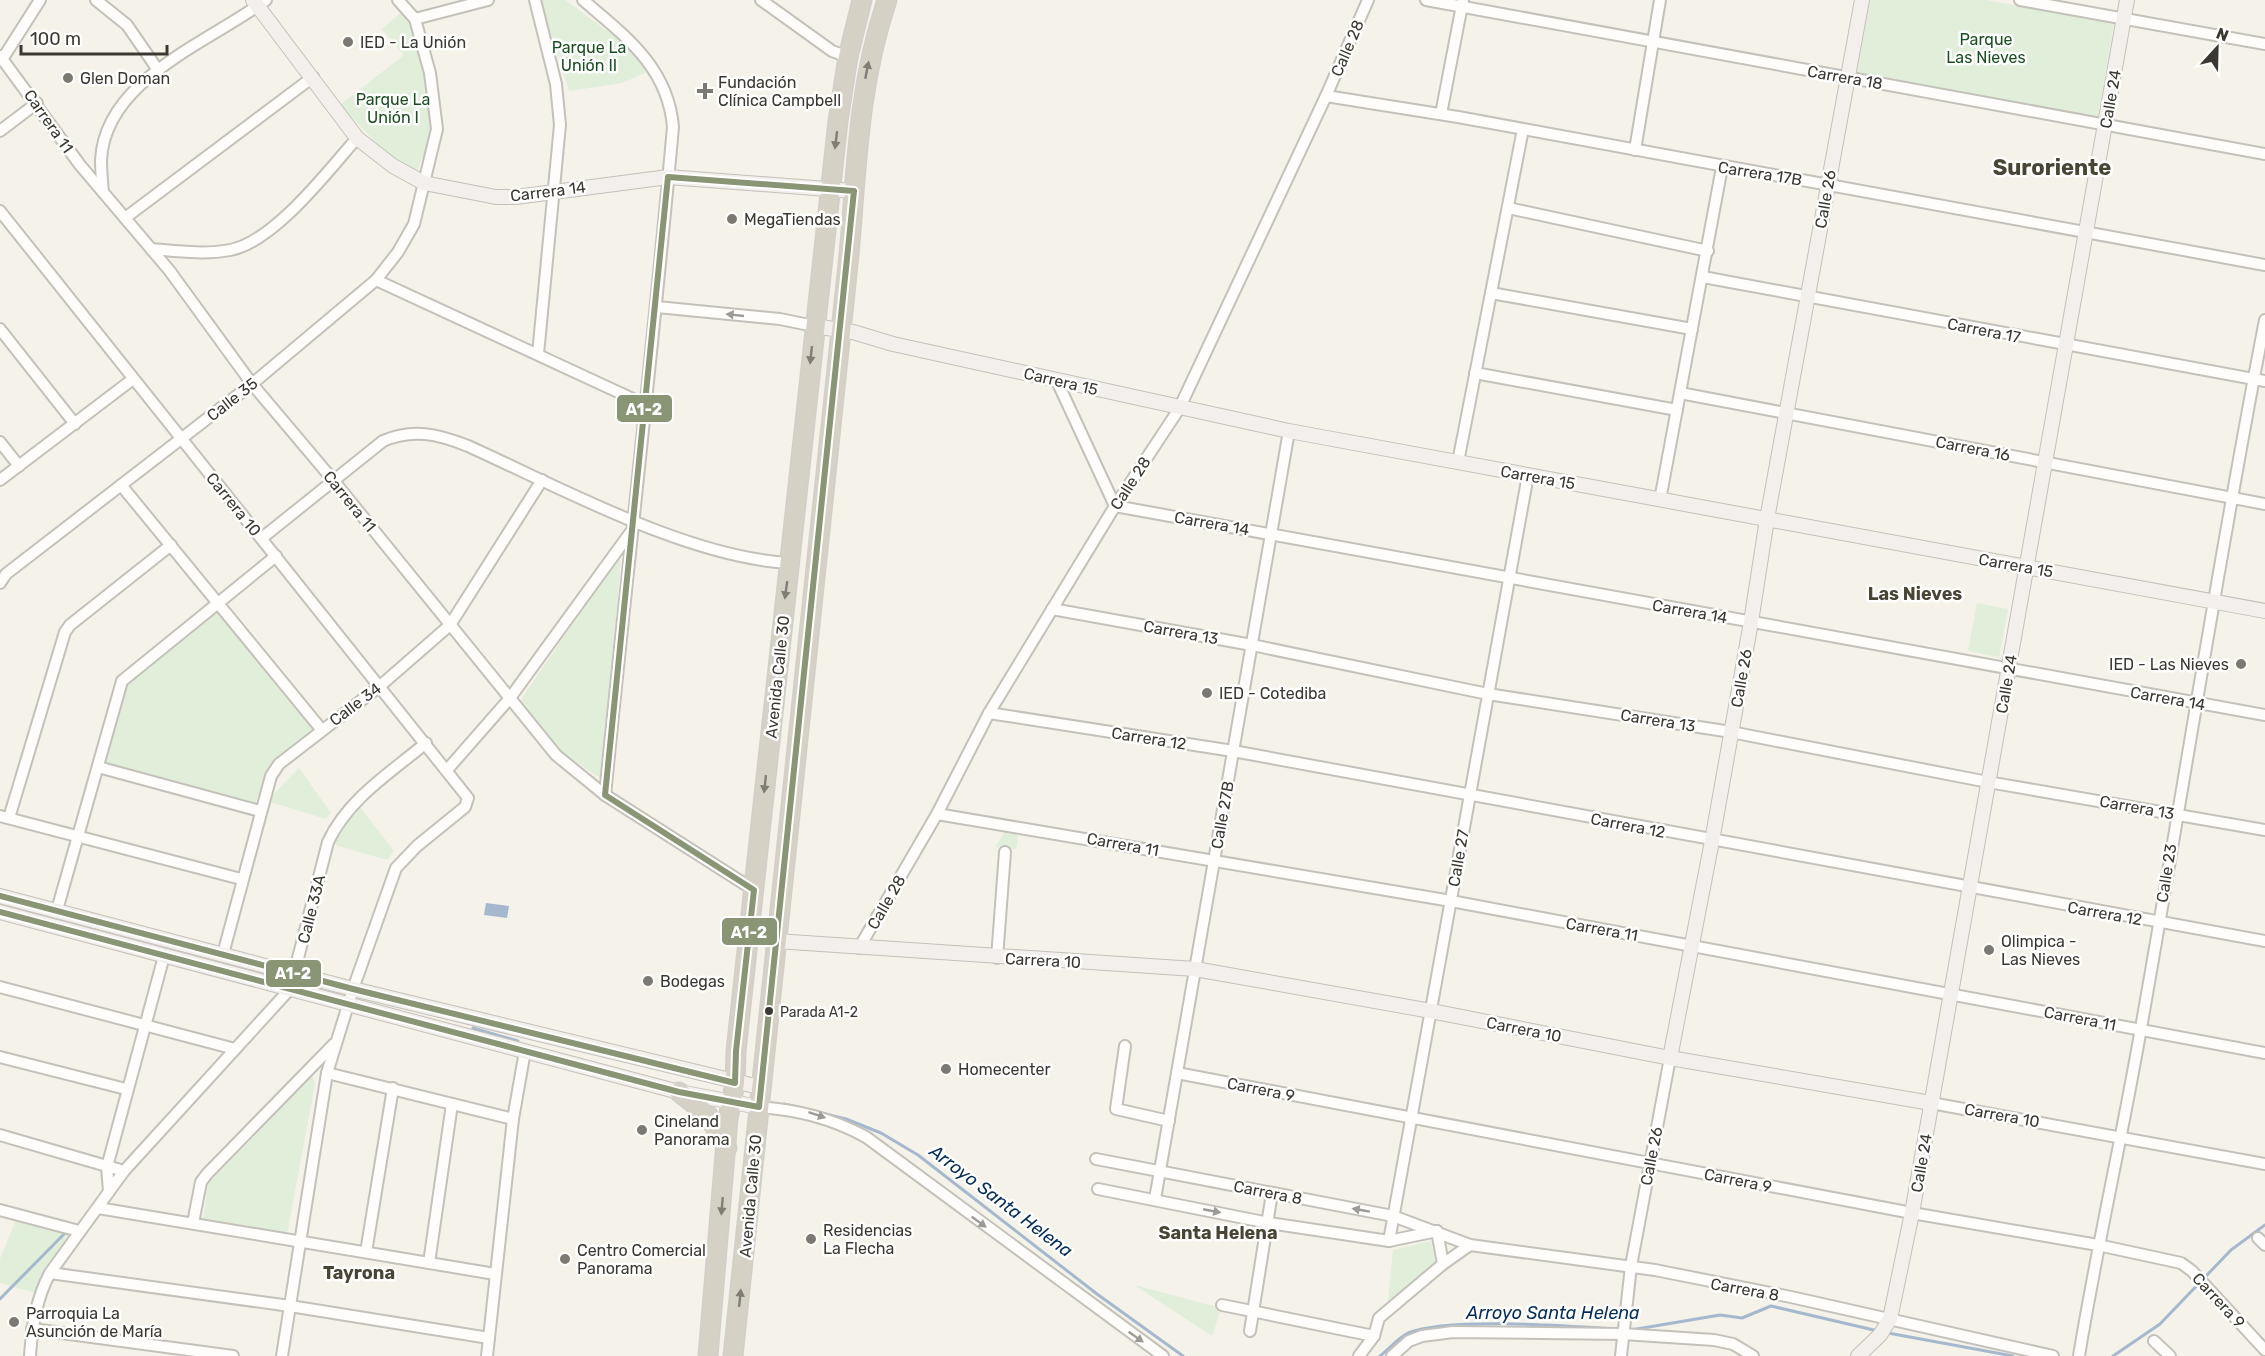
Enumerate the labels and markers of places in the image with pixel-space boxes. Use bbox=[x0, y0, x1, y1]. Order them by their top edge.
place label: IED - La Unión bbox=[360, 33, 466, 52]
marker: IED - La Unión bbox=[341, 35, 355, 49]
place label: Glen Doman bbox=[80, 69, 170, 88]
marker: Glen Doman bbox=[61, 71, 75, 85]
place label: Fundación Clínica Campbell bbox=[718, 73, 841, 110]
marker: Fundación Clínica Campbell bbox=[696, 82, 714, 100]
place label: MegaTiendas bbox=[744, 210, 841, 229]
marker: MegaTiendas bbox=[725, 212, 739, 226]
place label: IED - Las Nieves bbox=[2109, 655, 2229, 674]
marker: IED - Las Nieves bbox=[2234, 657, 2248, 671]
place label: IED - Cotediba bbox=[1219, 684, 1326, 703]
marker: IED - Cotediba bbox=[1200, 686, 1214, 700]
place label: Olimpica - Las Nieves bbox=[2001, 932, 2080, 969]
marker: Olimpica - Las Nieves bbox=[1982, 943, 1996, 957]
place label: Bodegas bbox=[660, 972, 725, 991]
marker: Bodegas bbox=[641, 974, 655, 988]
place label: Parada A1-2 bbox=[780, 1004, 858, 1021]
marker: Parada A1-2 bbox=[763, 1005, 775, 1017]
place label: Homecenter bbox=[958, 1060, 1050, 1079]
marker: Homecenter bbox=[939, 1062, 953, 1076]
place label: Cineland Panorama bbox=[654, 1112, 730, 1149]
marker: Cineland Panorama bbox=[635, 1123, 649, 1137]
place label: Residencias La Flecha bbox=[823, 1221, 912, 1258]
marker: Residencias La Flecha bbox=[804, 1232, 818, 1246]
place label: Centro Comercial Panorama bbox=[577, 1241, 706, 1278]
marker: Centro Comercial Panorama bbox=[558, 1252, 572, 1266]
place label: Parroquia La Asunción de María bbox=[26, 1304, 162, 1341]
marker: Parroquia La Asunción de María bbox=[7, 1315, 21, 1329]

